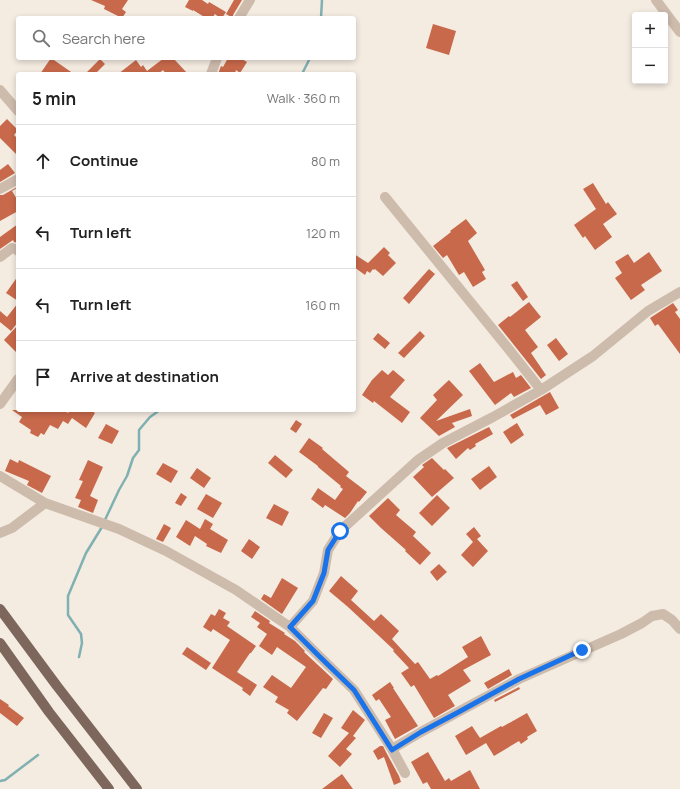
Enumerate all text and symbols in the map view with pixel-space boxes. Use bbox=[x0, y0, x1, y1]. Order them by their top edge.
map controls bbox=[632, 12, 668, 84]
button: + bbox=[632, 12, 668, 48]
search box bbox=[16, 16, 356, 60]
icon: search bbox=[30, 27, 52, 49]
text: Search here bbox=[62, 28, 145, 49]
button: − bbox=[632, 48, 668, 84]
text: 5 min bbox=[32, 87, 76, 110]
text: Walk · 360 m bbox=[267, 89, 340, 107]
icon: ahead bbox=[32, 150, 54, 172]
text: Continue bbox=[70, 150, 138, 171]
text: 80 m bbox=[311, 152, 340, 170]
icon: left bbox=[32, 222, 54, 244]
text: Turn left bbox=[70, 222, 132, 243]
text: 120 m bbox=[306, 224, 340, 242]
icon: left bbox=[32, 294, 54, 316]
text: Turn left bbox=[70, 294, 132, 315]
text: 160 m bbox=[305, 296, 340, 314]
icon: arrive bbox=[32, 366, 54, 388]
text: Arrive at destination bbox=[70, 366, 219, 387]
route start bbox=[331, 522, 349, 540]
route end bbox=[573, 641, 591, 659]

